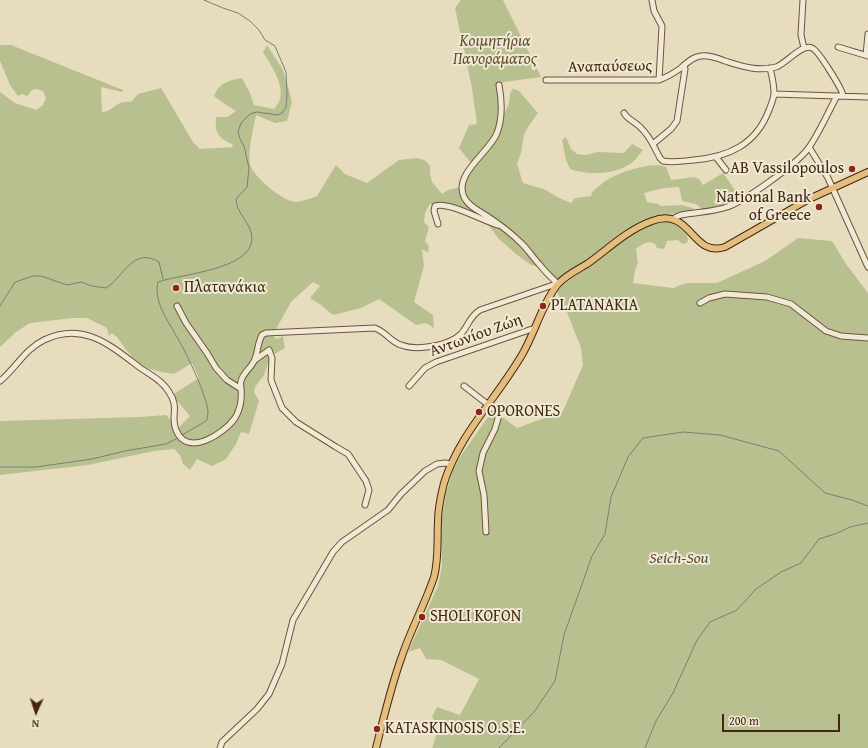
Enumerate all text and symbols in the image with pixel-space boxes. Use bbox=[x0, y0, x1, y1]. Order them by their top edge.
park label: Κοιμητήρια Πανοράματος bbox=[453, 32, 537, 70]
street label: Αναπαύσεως bbox=[568, 57, 652, 77]
place label: AB Vassilopoulos bbox=[730, 159, 844, 179]
marker: AB Vassilopoulos bbox=[847, 164, 857, 174]
place label: National Bank of Greece bbox=[716, 188, 811, 226]
marker: National Bank of Greece bbox=[814, 202, 824, 212]
place label: Πλατανάκια bbox=[184, 278, 266, 298]
marker: Πλατανάκια bbox=[171, 283, 181, 293]
place label: PLATANAKIA bbox=[551, 296, 638, 316]
marker: PLATANAKIA bbox=[538, 301, 548, 311]
street label: Αντωνίου Ζώη bbox=[427, 310, 525, 362]
place label: OPORONES bbox=[487, 402, 560, 422]
marker: OPORONES bbox=[474, 407, 484, 417]
park label: Seich-Sou bbox=[649, 549, 709, 569]
place label: SHOLI KOFON bbox=[430, 607, 521, 627]
marker: SHOLI KOFON bbox=[417, 612, 427, 622]
north arrow bbox=[16, 692, 56, 732]
scale bar bbox=[724, 706, 842, 732]
text: 200 m bbox=[729, 712, 759, 729]
text: N bbox=[31, 716, 39, 732]
place label: KATASKINOSIS O.S.E. bbox=[385, 719, 525, 739]
marker: KATASKINOSIS O.S.E. bbox=[372, 724, 382, 734]

